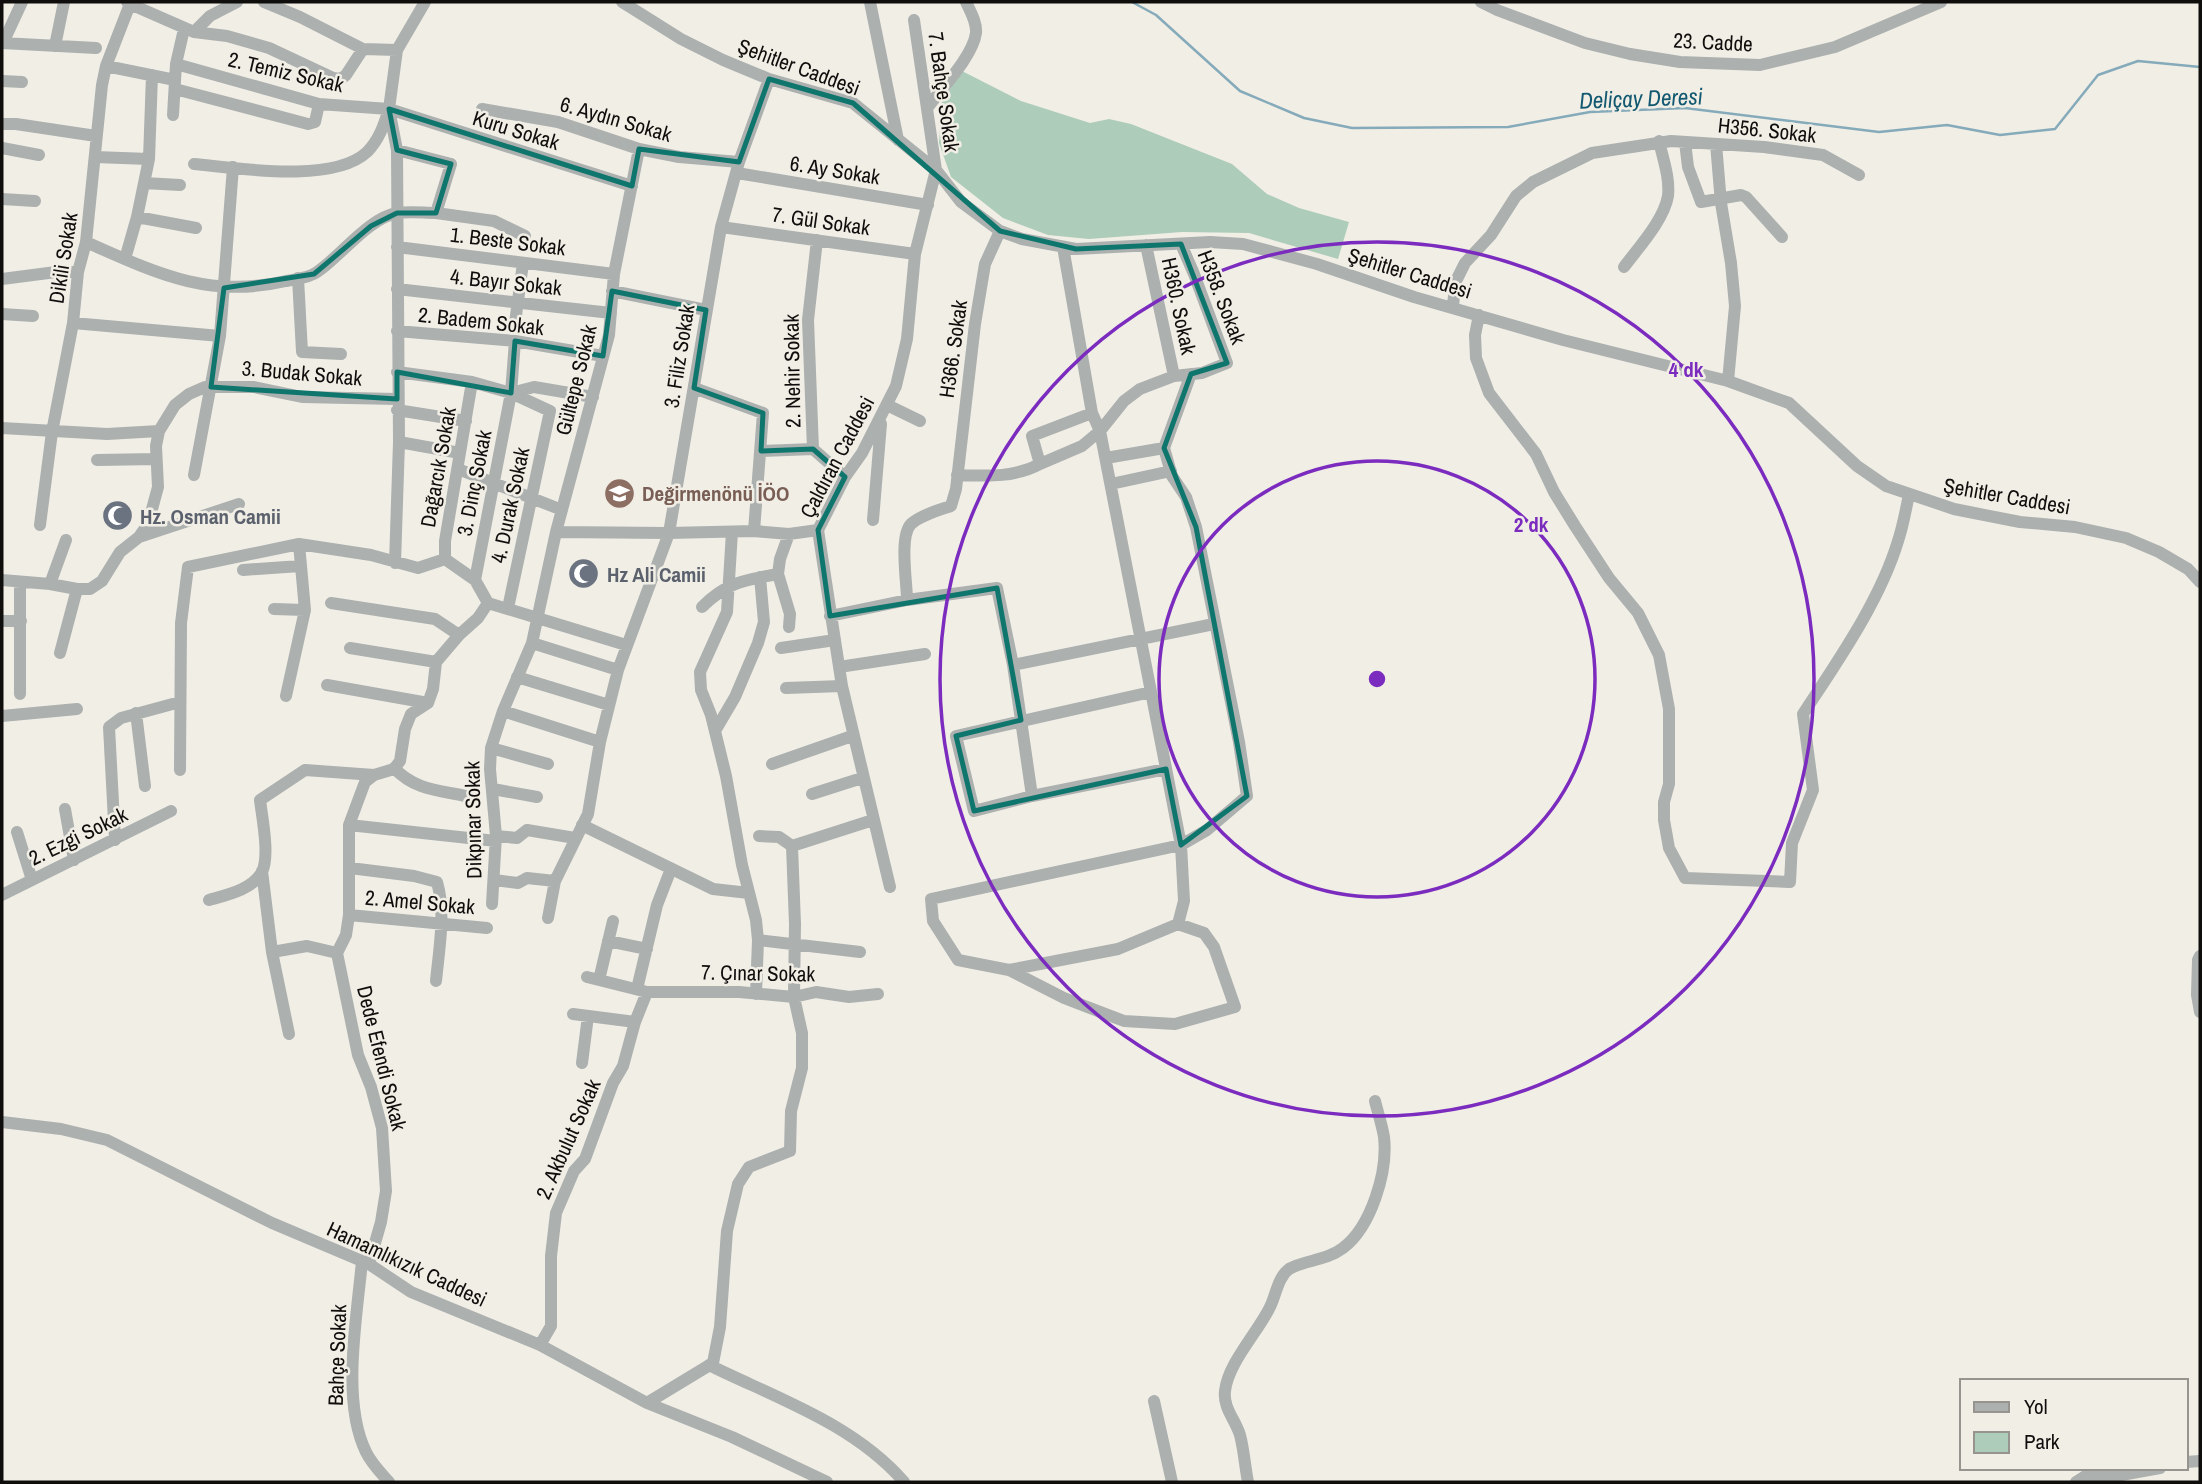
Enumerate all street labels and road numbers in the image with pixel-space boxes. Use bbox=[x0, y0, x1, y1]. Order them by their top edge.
street label: 23. Cadde bbox=[1673, 25, 1753, 59]
street label: 7. Bahçe Sokak bbox=[921, 30, 967, 154]
street label: Şehitler Caddesi bbox=[734, 31, 864, 103]
street label: 2. Temiz Sokak bbox=[226, 45, 347, 99]
street label: 6. Aydın Sokak bbox=[557, 89, 675, 149]
street label: Kuru Sokak bbox=[469, 103, 563, 157]
street label: H356. Sokak bbox=[1716, 110, 1818, 150]
street label: 6. Ay Sokak bbox=[788, 149, 882, 191]
street label: 7. Gül Sokak bbox=[770, 200, 872, 242]
street label: Dikili Sokak bbox=[41, 210, 85, 306]
street label: 1. Beste Sokak bbox=[449, 220, 568, 262]
street label: Şehitler Caddesi bbox=[1344, 240, 1476, 306]
street label: H358. Sokak bbox=[1191, 246, 1253, 349]
street label: H360. Sokak bbox=[1155, 255, 1204, 358]
street label: 4. Bayır Sokak bbox=[449, 262, 564, 302]
street label: H366. Sokak bbox=[932, 298, 974, 400]
street label: 2. Badem Sokak bbox=[417, 300, 546, 342]
street label: 3. Filiz Sokak bbox=[657, 302, 702, 410]
street label: 2. Nehir Sokak bbox=[777, 313, 807, 428]
street label: Gültepe Sokak bbox=[548, 321, 604, 438]
street label: 3. Budak Sokak bbox=[241, 353, 364, 393]
street label: Çaldıran Caddesi bbox=[793, 391, 881, 523]
street label: Dağarcık Sokak bbox=[413, 404, 463, 529]
street label: 3. Dinç Sokak bbox=[450, 427, 499, 538]
street label: 4. Durak Sokak bbox=[484, 444, 537, 566]
street label: Şehitler Caddesi bbox=[1941, 471, 2073, 521]
street label: Dikpınar Sokak bbox=[457, 761, 489, 879]
street label: 2. Ezgi Sokak bbox=[24, 800, 132, 872]
street label: 2. Amel Sokak bbox=[364, 883, 476, 921]
street label: 7. Çınar Sokak bbox=[701, 958, 816, 988]
street label: Dede Efendi Sokak bbox=[350, 983, 414, 1134]
street label: 2. Akbulut Sokak bbox=[529, 1074, 607, 1204]
street label: Hamamlıkızık Caddesi bbox=[322, 1214, 492, 1314]
street label: Bahçe Sokak bbox=[321, 1303, 353, 1406]

